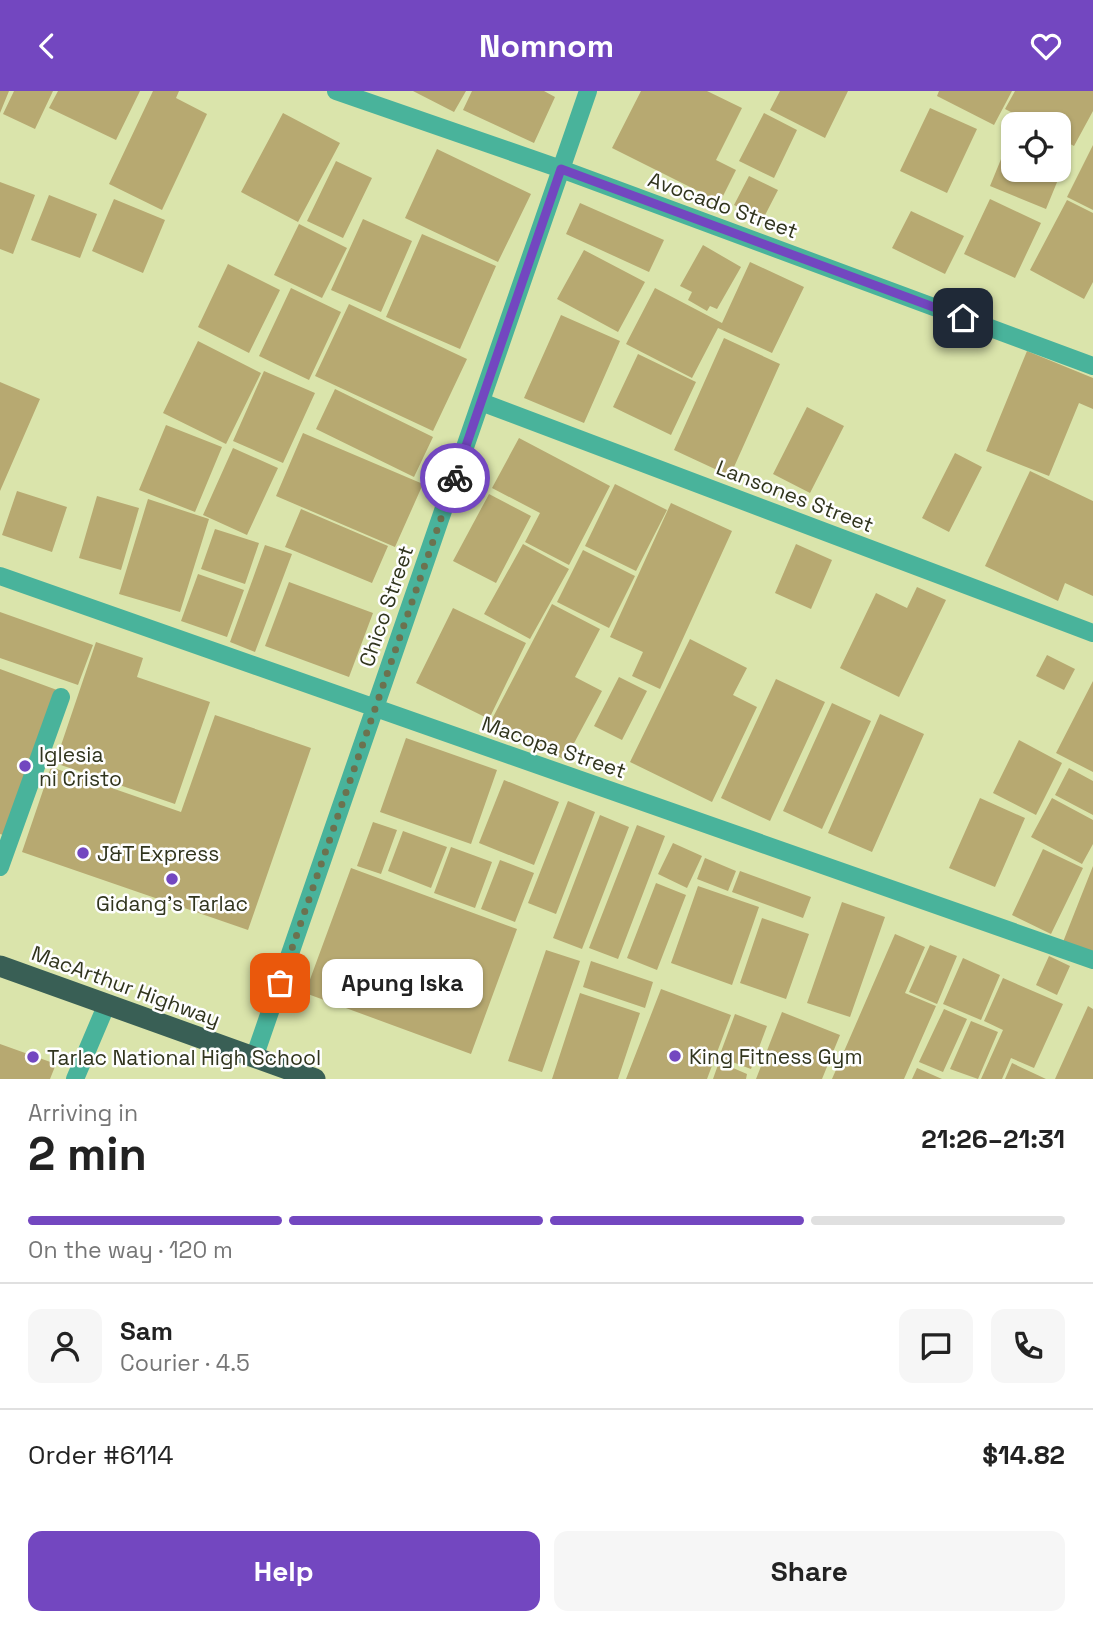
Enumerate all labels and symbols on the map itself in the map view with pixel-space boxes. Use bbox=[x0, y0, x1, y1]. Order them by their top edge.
street label: Avocado Street bbox=[645, 165, 801, 245]
pin bbox=[933, 288, 993, 348]
courier bbox=[420, 443, 490, 513]
street label: Lansones Street bbox=[712, 454, 878, 538]
street label: Chico Street bbox=[353, 542, 419, 670]
street label: Macopa Street bbox=[478, 710, 630, 784]
place label: Iglesia ni Cristo bbox=[39, 741, 122, 792]
marker: Iglesia ni Cristo bbox=[17, 758, 33, 774]
place label: J&T Express bbox=[97, 840, 219, 867]
marker: J&T Express bbox=[75, 845, 91, 861]
marker: Gidang's Tarlac bbox=[164, 871, 180, 887]
place label: Gidang's Tarlac bbox=[96, 890, 248, 917]
street label: MacArthur Highway bbox=[28, 939, 224, 1033]
pin bbox=[250, 953, 310, 1013]
callout: Apung Iska bbox=[322, 959, 483, 1008]
place label: King Fitness Gym bbox=[689, 1043, 862, 1070]
place label: Tarlac National High School bbox=[47, 1044, 321, 1071]
marker: King Fitness Gym bbox=[667, 1048, 683, 1064]
marker: Tarlac National High School bbox=[25, 1049, 41, 1065]

